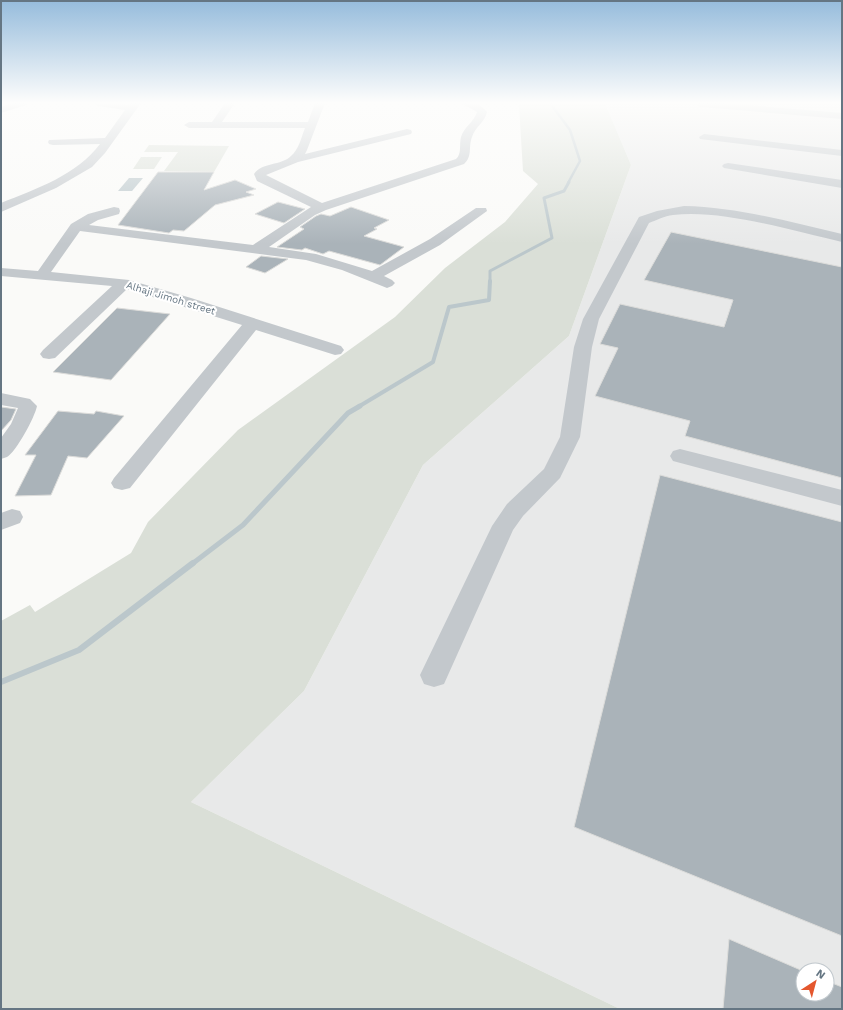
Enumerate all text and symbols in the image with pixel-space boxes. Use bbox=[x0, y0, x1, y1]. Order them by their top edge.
street label: Alhaji Jimoh street bbox=[125, 279, 218, 317]
north arrow bbox=[795, 962, 835, 1002]
text: N bbox=[813, 967, 828, 982]

